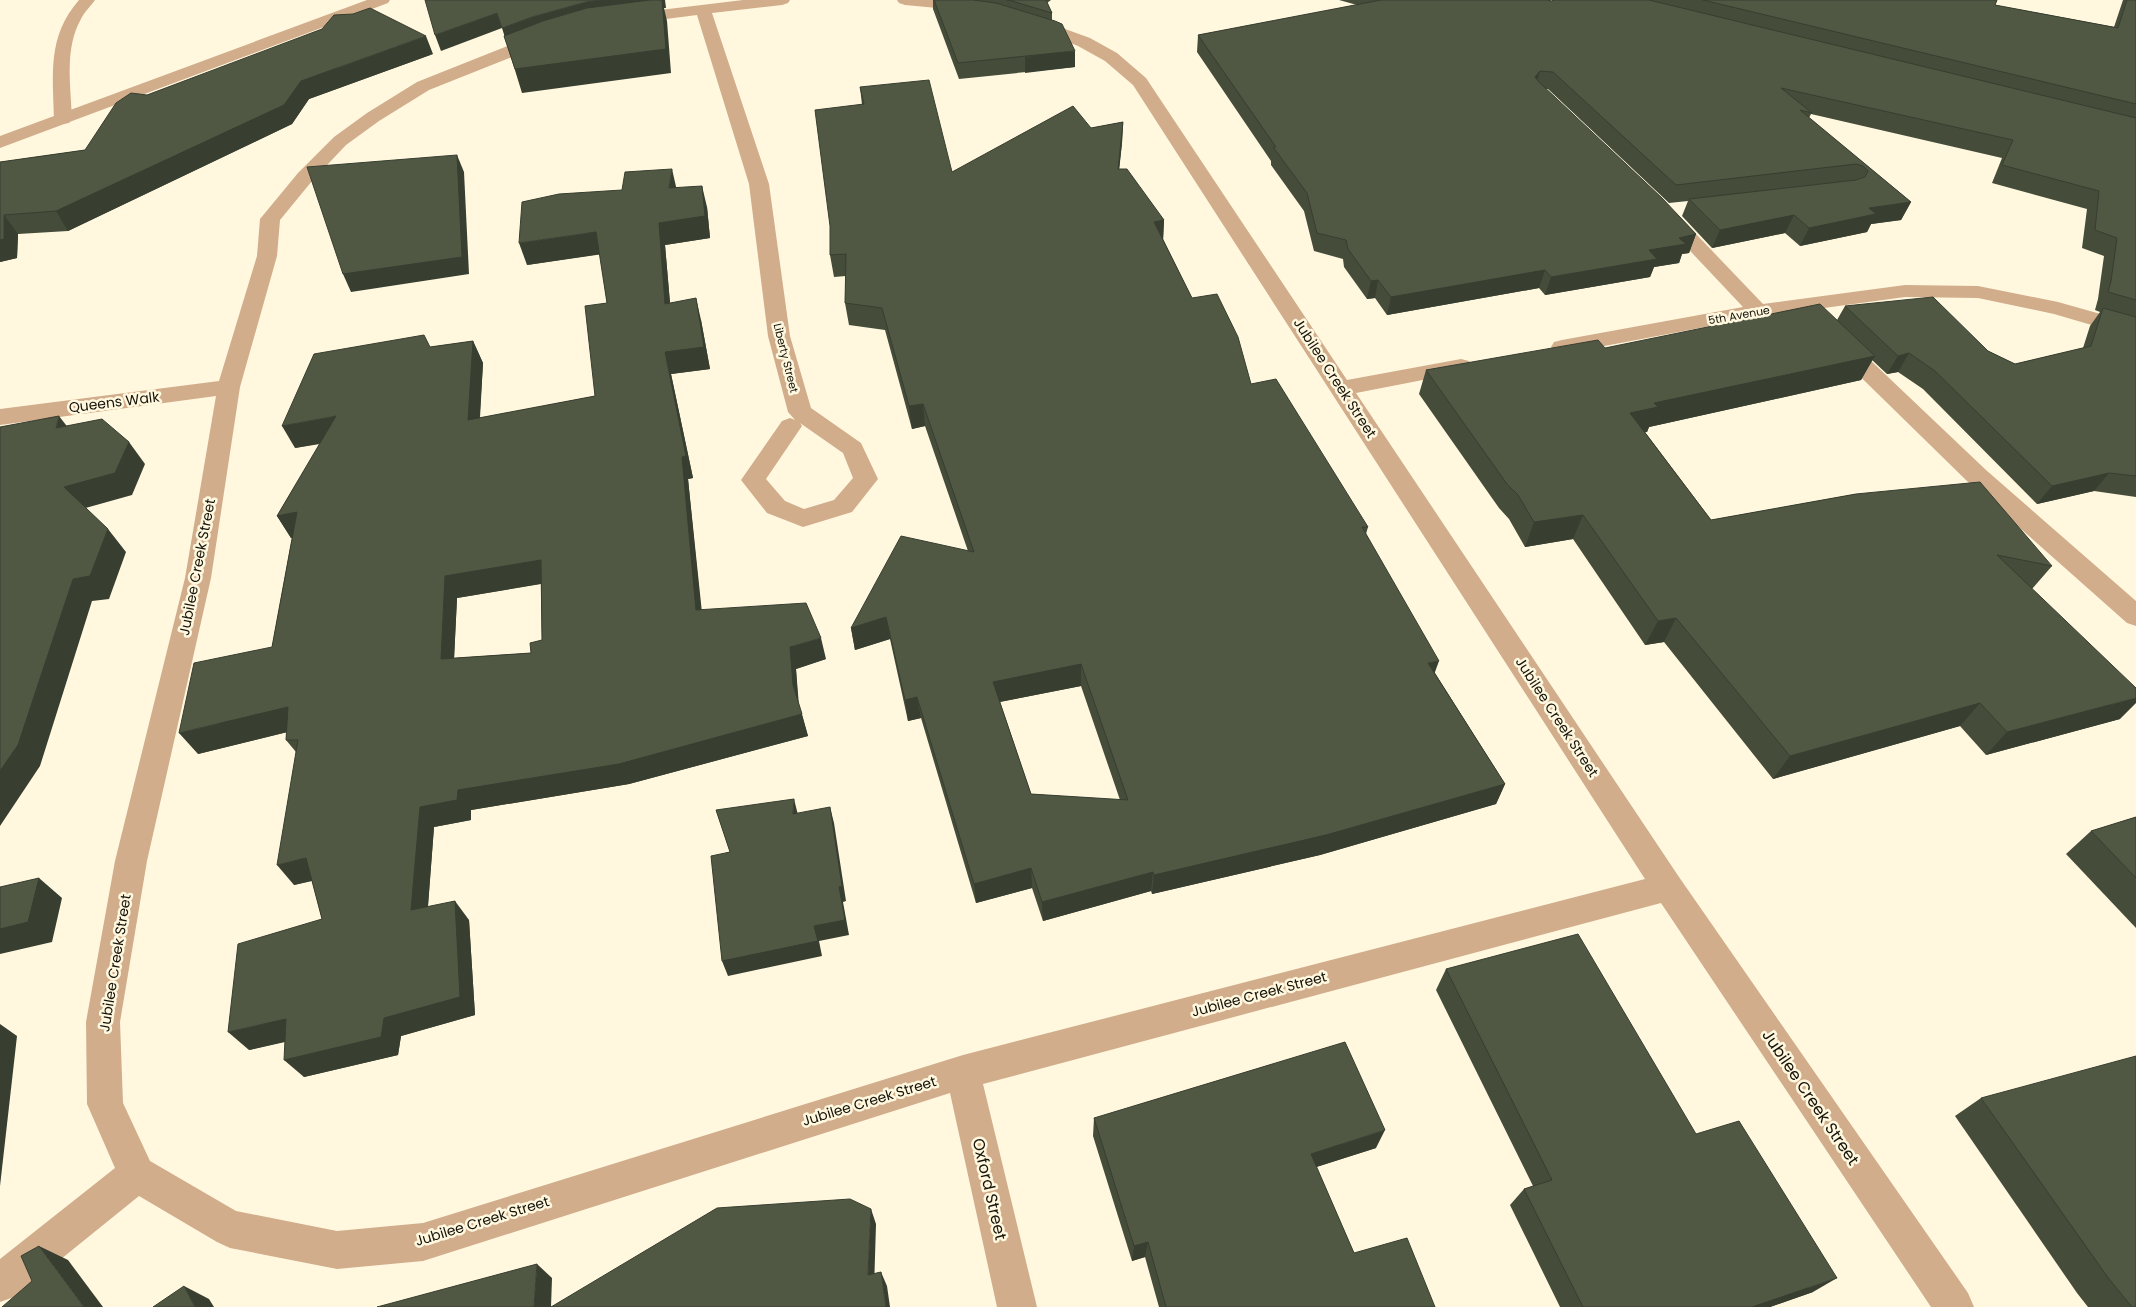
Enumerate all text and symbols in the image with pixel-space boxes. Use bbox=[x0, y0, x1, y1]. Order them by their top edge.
street label: 5th Avenue bbox=[1707, 302, 1771, 328]
street label: Jubilee Creek Street bbox=[1289, 314, 1381, 442]
street label: Liberty Street bbox=[770, 322, 802, 394]
street label: Queens Walk bbox=[68, 386, 161, 417]
street label: Jubilee Creek Street bbox=[174, 497, 220, 637]
street label: Jubilee Creek Street bbox=[1511, 653, 1603, 781]
street label: Jubilee Creek Street bbox=[94, 893, 136, 1033]
street label: Jubilee Creek Street bbox=[1189, 966, 1329, 1022]
street label: Jubilee Creek Street bbox=[1757, 1025, 1865, 1170]
street label: Jubilee Creek Street bbox=[800, 1071, 938, 1131]
street label: Oxford Street bbox=[967, 1136, 1012, 1242]
street label: Jubilee Creek Street bbox=[413, 1191, 551, 1251]

